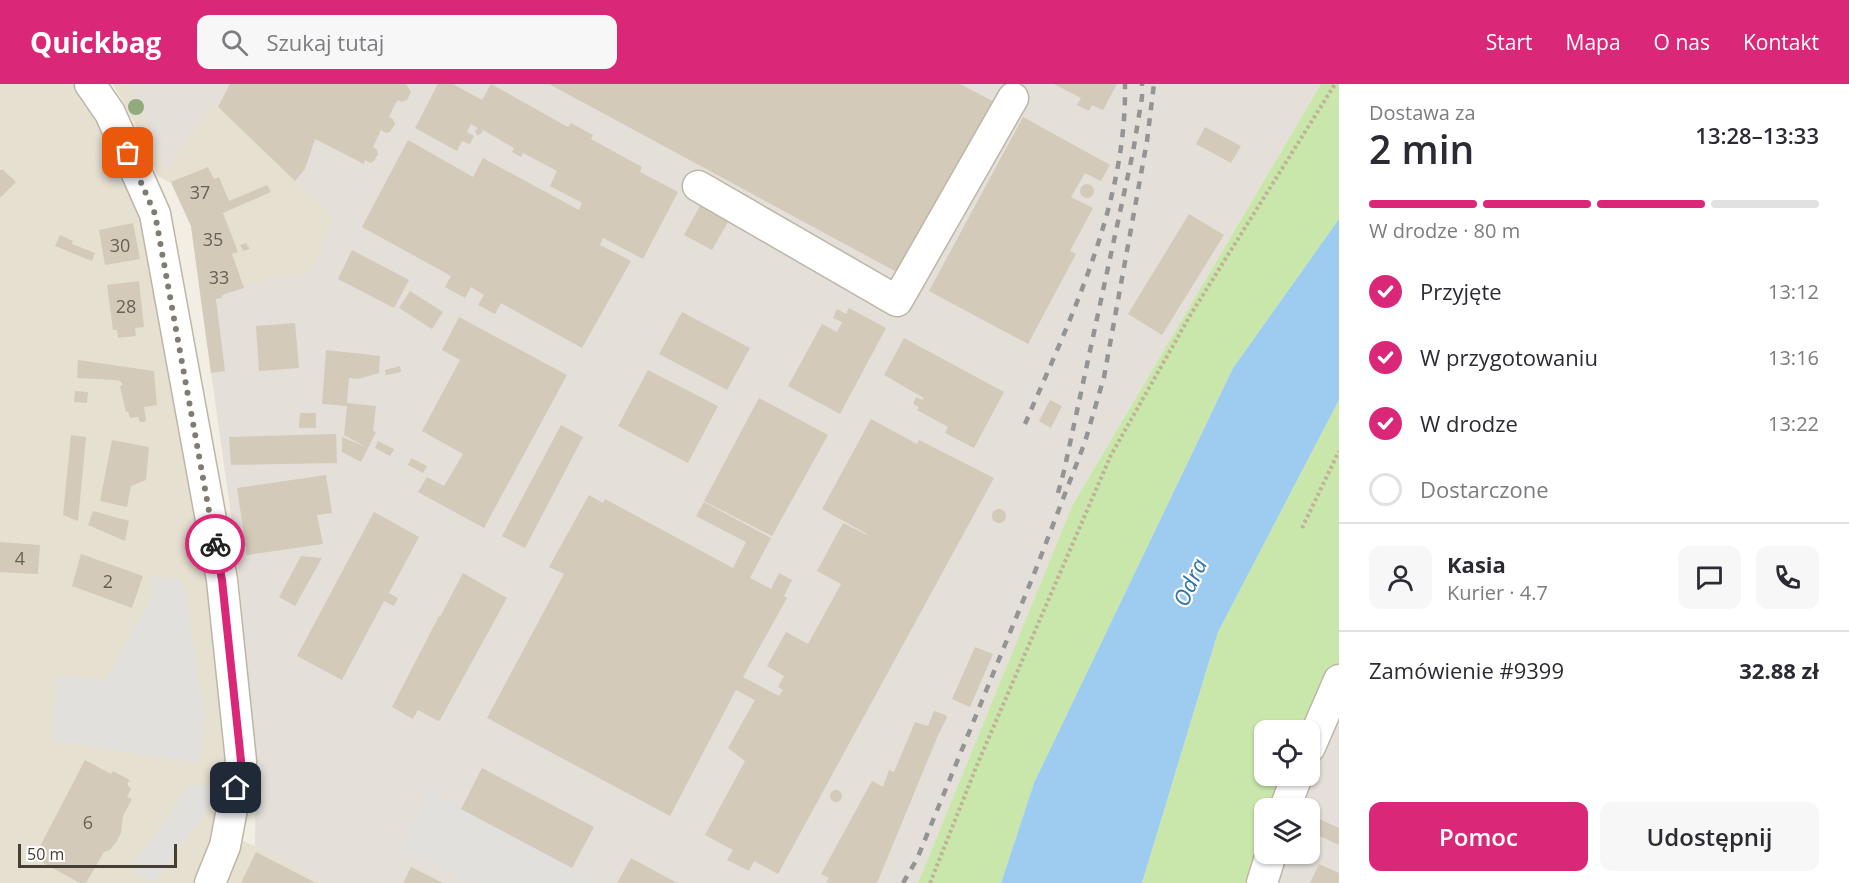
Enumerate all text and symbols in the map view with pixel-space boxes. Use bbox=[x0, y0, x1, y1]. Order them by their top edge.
search box bbox=[197, 15, 617, 69]
text: Quickbag bbox=[30, 23, 161, 61]
icon: search bbox=[218, 26, 251, 59]
text: Szukaj tutaj bbox=[266, 27, 384, 57]
text: Start bbox=[1486, 28, 1533, 56]
text: Mapa bbox=[1566, 28, 1621, 56]
text: O nas bbox=[1654, 28, 1710, 56]
text: Kontakt bbox=[1743, 28, 1819, 56]
text: Dostawa za bbox=[1369, 99, 1476, 126]
text: 13:28–13:33 bbox=[1695, 120, 1819, 150]
text: 2 min bbox=[1369, 122, 1474, 175]
pin bbox=[102, 127, 153, 178]
icon: bag bbox=[111, 136, 144, 169]
house number: 37 bbox=[190, 180, 210, 204]
text: W drodze · 80 m bbox=[1369, 217, 1520, 244]
house number: 35 bbox=[203, 227, 223, 251]
house number: 30 bbox=[110, 233, 130, 257]
house number: 33 bbox=[209, 265, 229, 289]
icon: check bbox=[1369, 275, 1402, 308]
text: Przyjęte bbox=[1420, 276, 1502, 306]
text: 13:12 bbox=[1768, 278, 1819, 305]
house number: 28 bbox=[116, 294, 136, 318]
icon: check bbox=[1369, 341, 1402, 374]
text: W przygotowaniu bbox=[1420, 342, 1598, 372]
text: 13:16 bbox=[1768, 344, 1819, 371]
icon: check bbox=[1369, 407, 1402, 440]
text: W drodze bbox=[1420, 408, 1518, 438]
text: 13:22 bbox=[1768, 410, 1819, 437]
text: Dostarczone bbox=[1420, 474, 1549, 504]
courier bbox=[185, 514, 245, 574]
icon: bike bbox=[199, 528, 232, 561]
house number: 4 bbox=[15, 546, 25, 570]
button: person bbox=[1369, 546, 1432, 609]
button: chat bbox=[1678, 546, 1741, 609]
button: phone bbox=[1756, 546, 1819, 609]
text: Kasia bbox=[1447, 549, 1506, 579]
water label: Odra bbox=[1165, 553, 1213, 611]
house number: 2 bbox=[103, 569, 113, 593]
text: Kurier · 4.7 bbox=[1447, 579, 1548, 606]
text: Zamówienie #9399 bbox=[1369, 655, 1564, 685]
text: 32.88 zł bbox=[1739, 655, 1819, 685]
map controls bbox=[1254, 720, 1320, 864]
button: locate bbox=[1254, 720, 1320, 786]
pin bbox=[210, 762, 261, 813]
icon: home bbox=[219, 771, 252, 804]
button: layers bbox=[1254, 798, 1320, 864]
button: Pomoc bbox=[1369, 802, 1588, 871]
button: Udostępnij bbox=[1600, 802, 1819, 871]
house number: 6 bbox=[83, 810, 93, 834]
scale bar bbox=[18, 841, 177, 868]
text: 50 m bbox=[27, 843, 64, 865]

